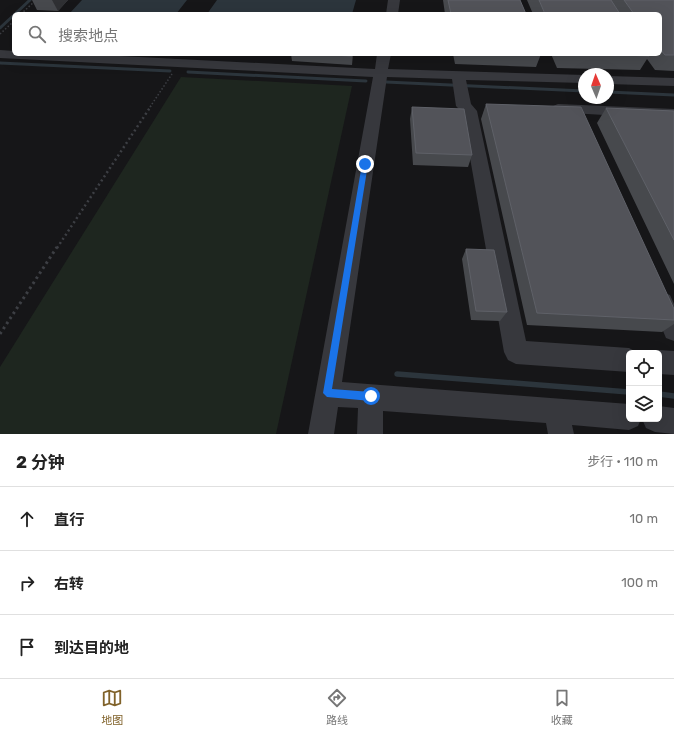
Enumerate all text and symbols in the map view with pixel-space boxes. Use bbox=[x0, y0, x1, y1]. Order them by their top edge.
search box bbox=[12, 12, 662, 56]
icon: search bbox=[26, 23, 48, 45]
text: 搜索地点 bbox=[58, 27, 118, 45]
north arrow bbox=[578, 68, 614, 104]
route end bbox=[356, 155, 374, 173]
map controls bbox=[626, 350, 662, 422]
button: locate bbox=[626, 350, 662, 386]
button: layers bbox=[626, 386, 662, 422]
route start bbox=[362, 387, 380, 405]
text: 2 分钟 bbox=[16, 452, 65, 472]
text: 步行 · 110 m bbox=[587, 454, 658, 469]
icon: ahead bbox=[16, 508, 38, 530]
text: 直行 bbox=[54, 511, 84, 529]
text: 10 m bbox=[629, 511, 658, 526]
icon: right bbox=[16, 572, 38, 594]
text: 右转 bbox=[54, 575, 84, 593]
text: 100 m bbox=[621, 575, 658, 590]
icon: arrive bbox=[16, 636, 38, 658]
text: 到达目的地 bbox=[54, 639, 129, 657]
tab: 地图 bbox=[101, 687, 123, 727]
tab: 路线 bbox=[326, 687, 348, 727]
tab: 收藏 bbox=[551, 687, 573, 727]

